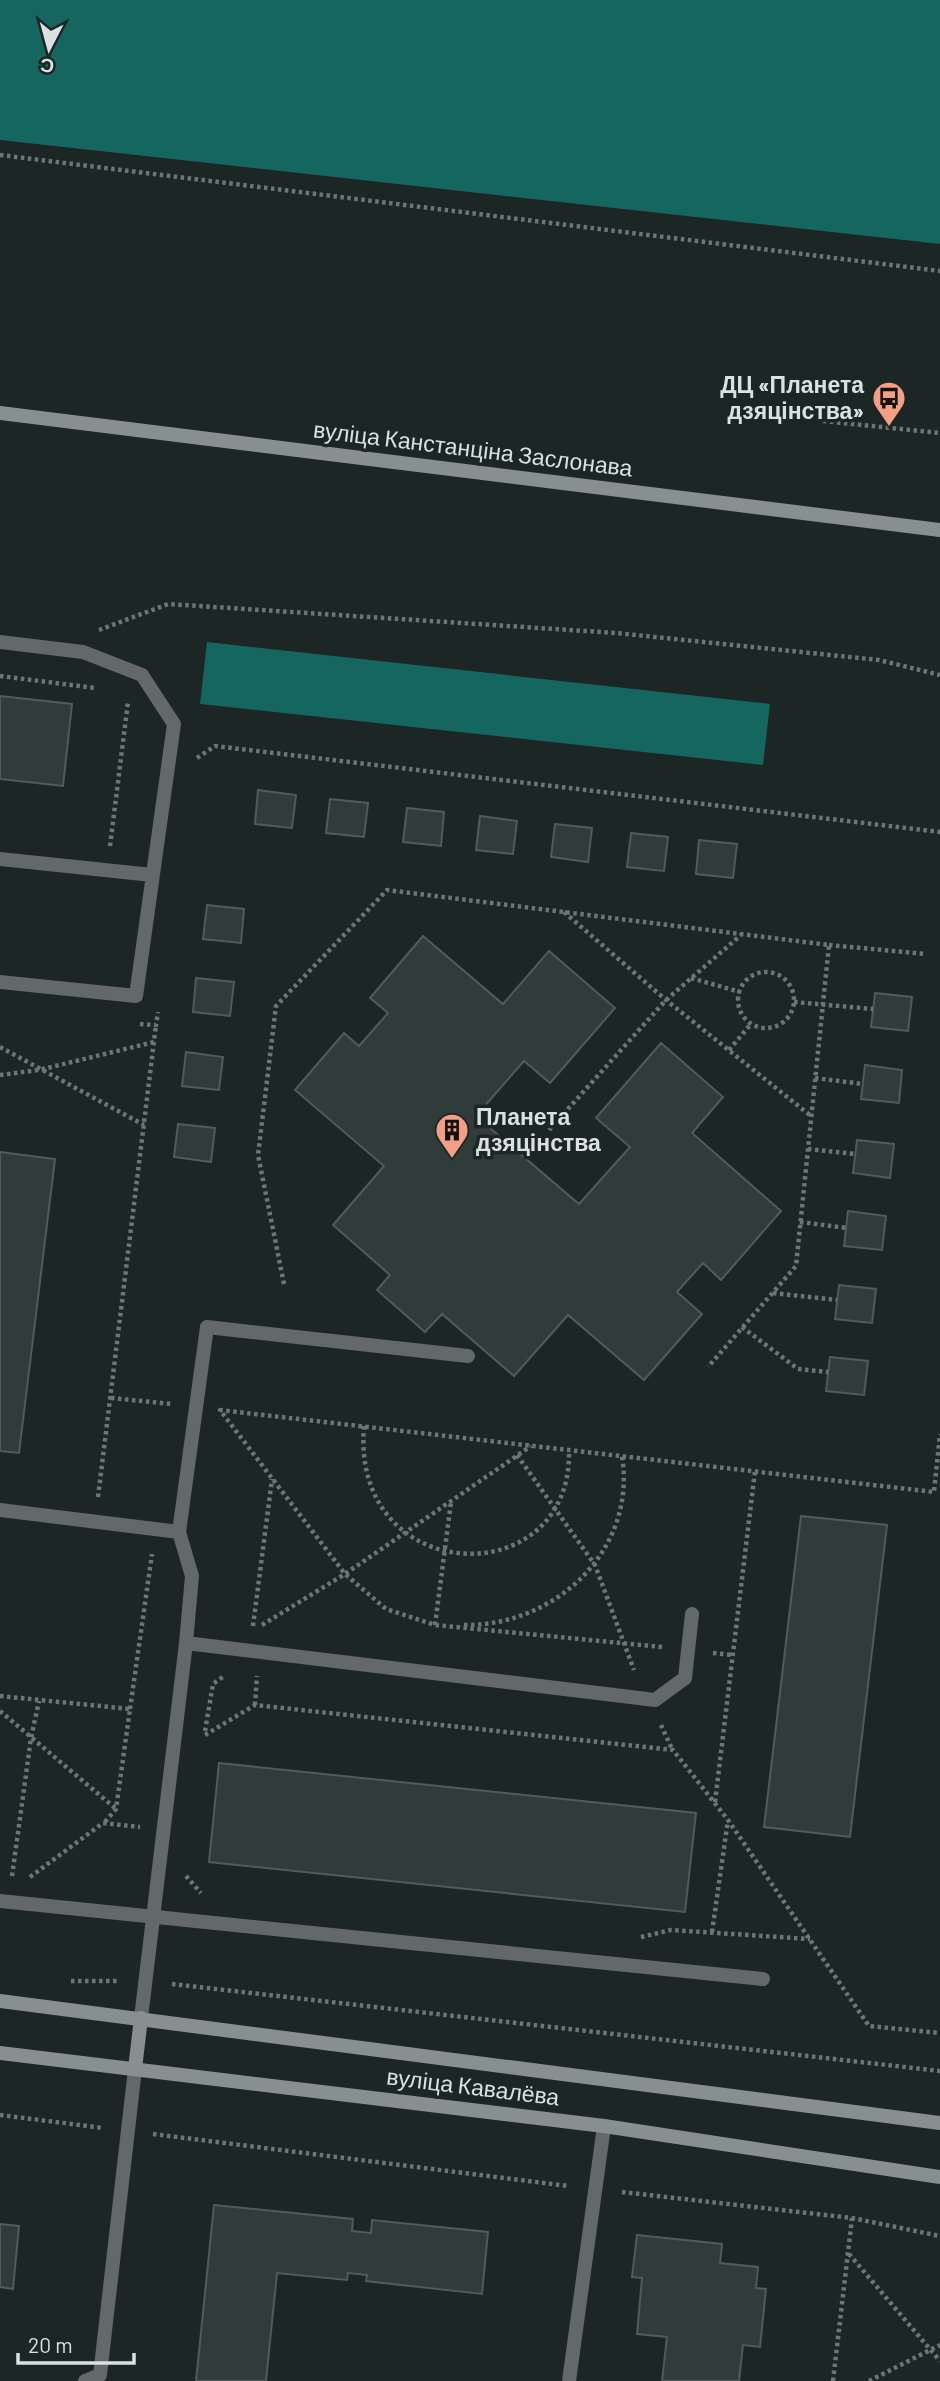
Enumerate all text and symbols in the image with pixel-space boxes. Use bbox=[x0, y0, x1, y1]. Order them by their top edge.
north arrow bbox=[14, 14, 84, 84]
text: С bbox=[39, 54, 55, 79]
place label: ДЦ «Планета дзяцінства» bbox=[720, 370, 864, 424]
bus stop icon: ДЦ «Планета дзяцінства» bbox=[870, 379, 908, 428]
street label: вуліца Канстанціна Заслонава bbox=[312, 415, 634, 482]
place label: Планета дзяцінства bbox=[476, 1102, 601, 1156]
building icon: Планета дзяцінства bbox=[433, 1111, 471, 1160]
street label: вуліца Кавалёва bbox=[385, 2062, 561, 2111]
scale bar bbox=[18, 2322, 133, 2366]
text: 20 m bbox=[28, 2332, 73, 2357]

